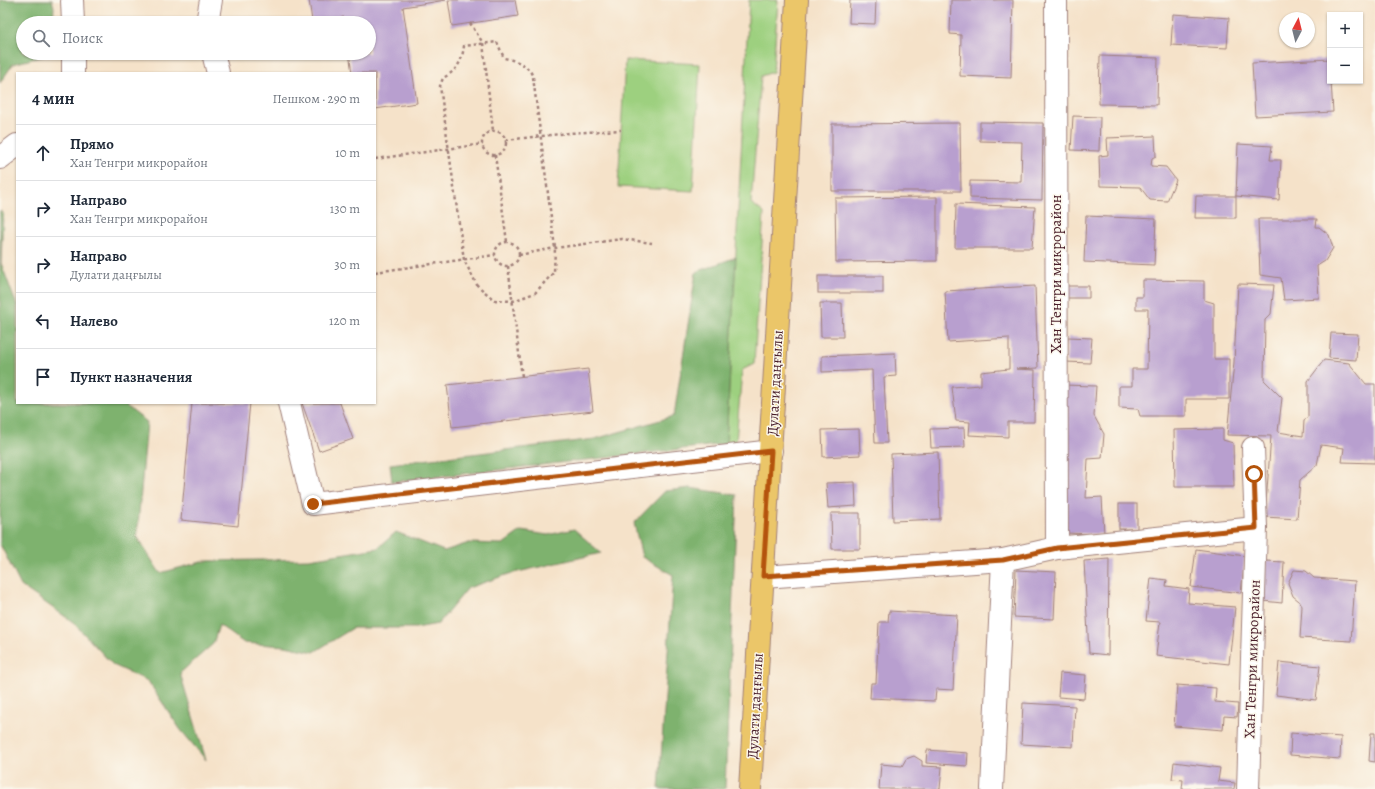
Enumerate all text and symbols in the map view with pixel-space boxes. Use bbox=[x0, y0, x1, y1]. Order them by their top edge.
north arrow bbox=[1279, 12, 1315, 48]
map controls bbox=[1327, 12, 1363, 84]
button: + bbox=[1327, 12, 1363, 48]
search box bbox=[16, 16, 376, 60]
icon: search bbox=[30, 27, 52, 49]
text: Поиск bbox=[62, 28, 103, 48]
button: − bbox=[1327, 48, 1363, 84]
text: 4 мин bbox=[32, 87, 75, 110]
text: Пешком · 290 m bbox=[273, 90, 360, 107]
text: Прямо bbox=[70, 134, 114, 154]
icon: ahead bbox=[32, 142, 54, 164]
text: 10 m bbox=[335, 144, 360, 161]
text: Хан Тенгри микрорайон bbox=[70, 154, 208, 171]
text: Направо bbox=[70, 190, 127, 210]
street label: Хан Тенгри микрорайон bbox=[1046, 194, 1066, 354]
icon: right bbox=[32, 198, 54, 220]
text: 130 m bbox=[330, 200, 360, 217]
text: Хан Тенгри микрорайон bbox=[70, 210, 208, 227]
text: Направо bbox=[70, 246, 127, 266]
icon: right bbox=[32, 254, 54, 276]
text: 30 m bbox=[334, 256, 360, 273]
text: Дулати даңғылы bbox=[70, 266, 162, 283]
icon: left bbox=[32, 310, 54, 332]
text: Налево bbox=[70, 311, 118, 331]
text: 120 m bbox=[329, 312, 360, 329]
street label: Дулати даңғылы bbox=[762, 329, 788, 437]
icon: arrive bbox=[32, 366, 54, 388]
text: Пункт назначения bbox=[70, 367, 192, 387]
route start bbox=[1245, 465, 1263, 483]
route end bbox=[304, 495, 322, 513]
street label: Хан Тенгри микрорайон bbox=[1239, 579, 1265, 739]
street label: Дулати даңғылы bbox=[742, 652, 768, 760]

